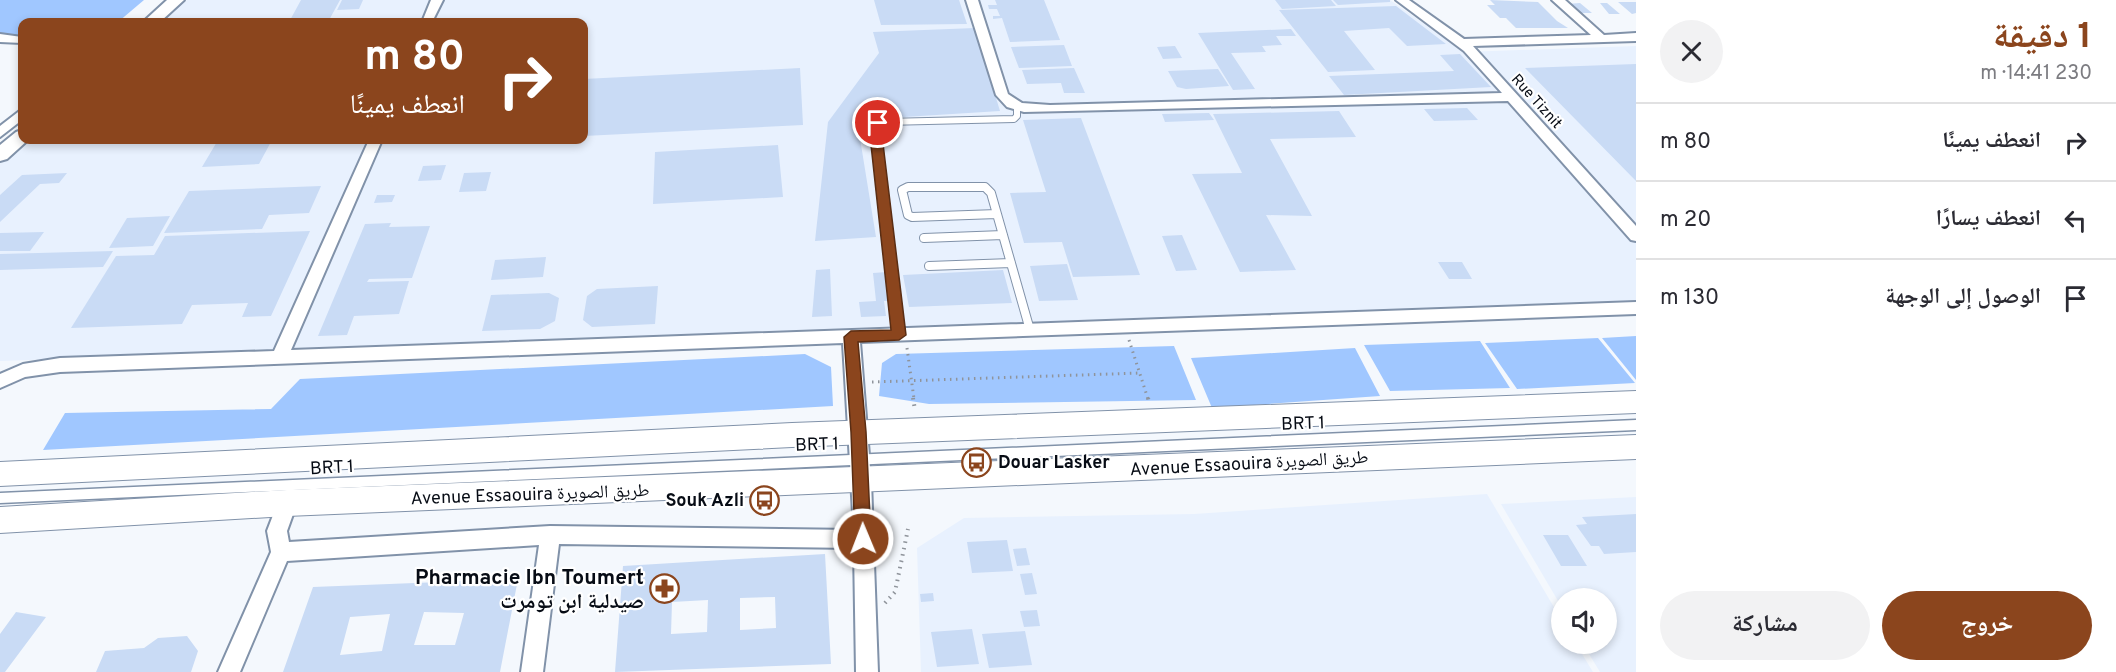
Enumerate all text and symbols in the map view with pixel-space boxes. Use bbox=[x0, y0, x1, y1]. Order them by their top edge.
text: 1 دقيقة bbox=[1993, 15, 2092, 61]
button: close bbox=[1660, 20, 1723, 83]
text: 80 m bbox=[364, 32, 465, 85]
icon: right bbox=[486, 42, 564, 120]
text: 230 m · 14:41 bbox=[1980, 61, 2092, 87]
street label: Rue Tiznit bbox=[1506, 71, 1565, 133]
text: انعطف يمينًا bbox=[350, 89, 465, 123]
pin bbox=[852, 97, 903, 148]
icon: arrive bbox=[861, 106, 894, 139]
icon: right bbox=[2059, 126, 2092, 159]
text: انعطف يمينًا bbox=[1942, 128, 2041, 155]
text: 80 m bbox=[1660, 129, 1711, 156]
icon: left bbox=[2059, 204, 2092, 237]
text: انعطف يسارًا bbox=[1936, 206, 2041, 233]
text: 20 m bbox=[1660, 207, 1711, 234]
icon: arrive bbox=[2059, 282, 2092, 315]
text: الوصول إلى الوجهة bbox=[1885, 284, 2041, 311]
text: 130 m bbox=[1660, 285, 1719, 312]
street label: BRT 1 bbox=[1281, 412, 1325, 437]
street label: BRT 1 bbox=[795, 433, 839, 458]
bus stop icon: Douar Lasker bbox=[961, 446, 993, 478]
street label: Avenue Essaouira طريق الصويرة bbox=[1129, 447, 1369, 482]
place label: Douar Lasker bbox=[998, 452, 1110, 475]
street label: BRT 1 bbox=[309, 456, 355, 481]
street label: Avenue Essaouira طريق الصويرة bbox=[410, 480, 650, 511]
bus stop icon: Souk Azli bbox=[749, 484, 781, 516]
place label: Souk Azli bbox=[666, 490, 744, 513]
position arrow bbox=[831, 507, 895, 571]
place label: Pharmacie Ibn Toumert صيدلية ابن تومرت bbox=[415, 565, 644, 616]
pharmacy icon: Pharmacie Ibn Toumert صيدلية ابن تومرت bbox=[649, 573, 681, 605]
map controls bbox=[1551, 588, 1617, 654]
button: sound bbox=[1551, 588, 1617, 654]
button: مشاركة bbox=[1660, 591, 1870, 660]
button: خروج bbox=[1882, 591, 2092, 660]

